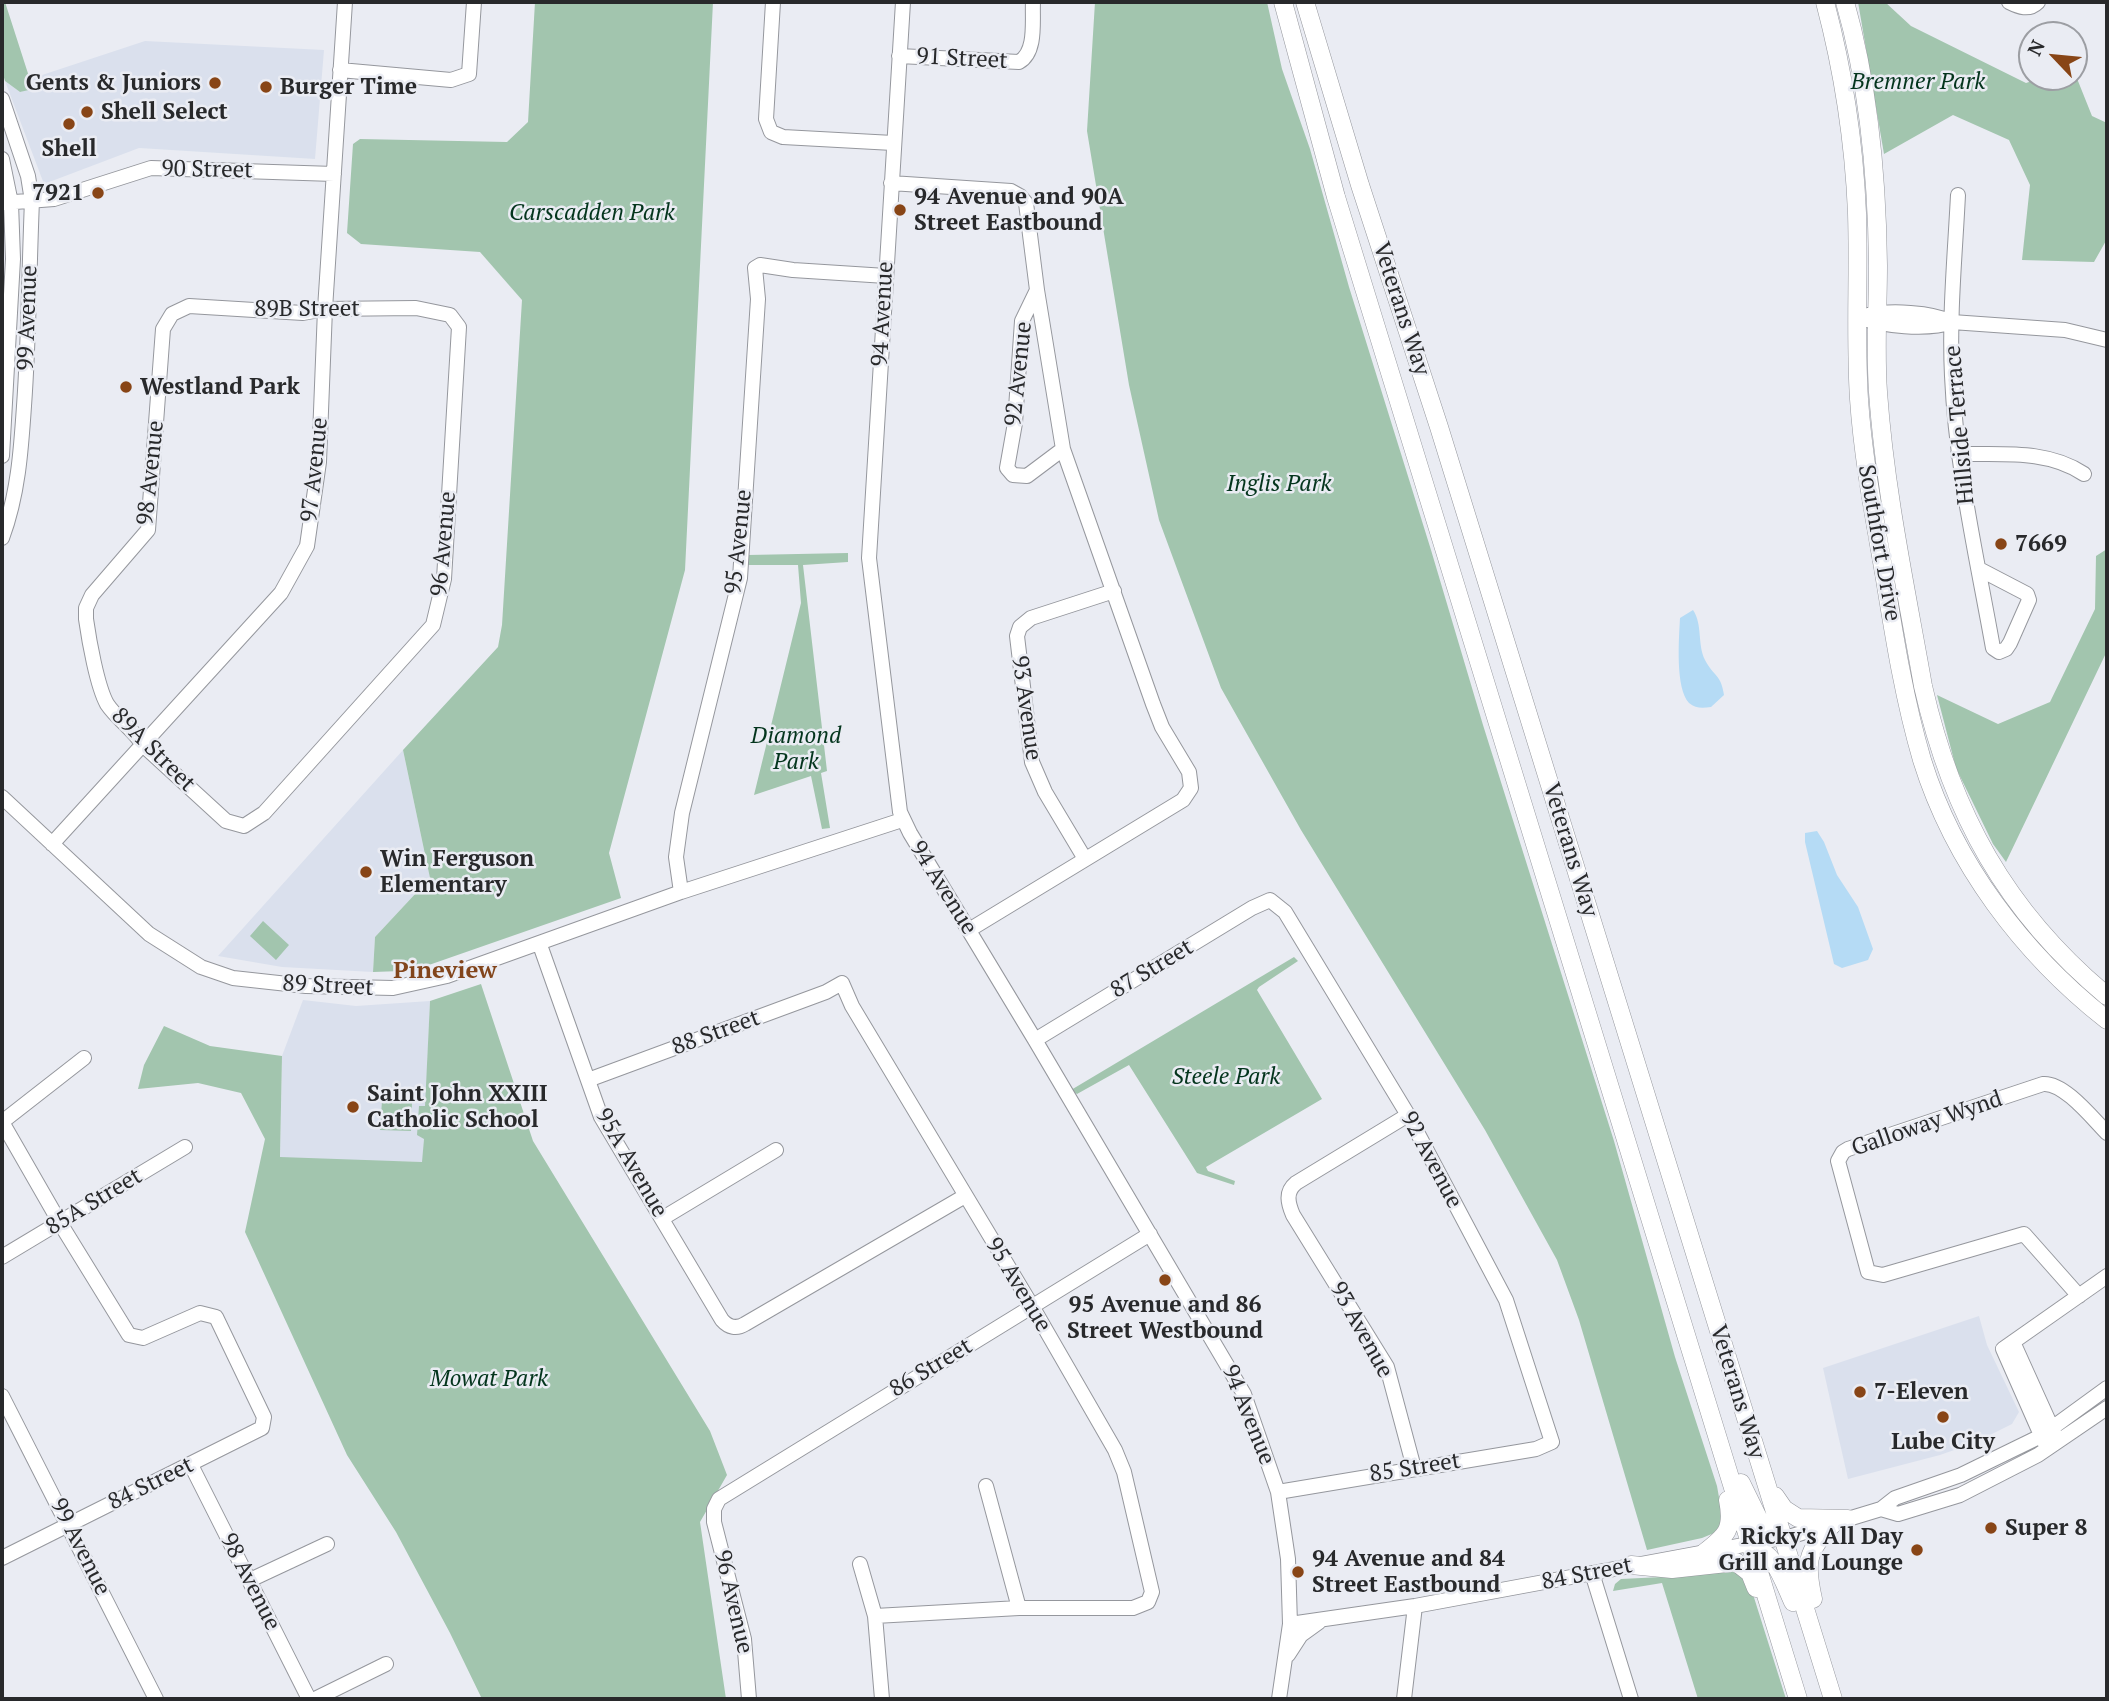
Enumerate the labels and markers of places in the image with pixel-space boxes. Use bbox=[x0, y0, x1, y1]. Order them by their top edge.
place label: Gents & Juniors bbox=[26, 69, 201, 97]
place label: Burger Time bbox=[280, 73, 417, 101]
marker: Gents & Juniors bbox=[207, 75, 223, 91]
marker: Burger Time bbox=[258, 79, 274, 95]
place label: Shell Select bbox=[101, 98, 228, 126]
marker: Shell Select bbox=[79, 104, 95, 120]
marker: Shell bbox=[61, 116, 77, 132]
place label: Shell bbox=[41, 135, 97, 163]
place label: 7921 bbox=[32, 179, 84, 207]
place label: 94 Avenue and 90A Street Eastbound bbox=[914, 183, 1124, 237]
marker: 7921 bbox=[90, 185, 106, 201]
marker: 94 Avenue and 90A Street Eastbound bbox=[892, 202, 908, 218]
place label: Westland Park bbox=[140, 373, 300, 401]
marker: Westland Park bbox=[118, 379, 134, 395]
place label: 7669 bbox=[2015, 530, 2067, 558]
marker: 7669 bbox=[1993, 536, 2009, 552]
place label: Win Ferguson Elementary bbox=[380, 845, 534, 899]
marker: Win Ferguson Elementary bbox=[358, 864, 374, 880]
place label: Saint John XXIII Catholic School bbox=[367, 1080, 547, 1134]
marker: Saint John XXIII Catholic School bbox=[345, 1099, 361, 1115]
marker: 95 Avenue and 86 Street Westbound bbox=[1157, 1272, 1173, 1288]
place label: 95 Avenue and 86 Street Westbound bbox=[1067, 1291, 1263, 1345]
place label: 7-Eleven bbox=[1874, 1378, 1969, 1406]
marker: 7-Eleven bbox=[1852, 1384, 1868, 1400]
marker: Lube City bbox=[1935, 1409, 1951, 1425]
place label: Lube City bbox=[1891, 1428, 1995, 1456]
place label: Super 8 bbox=[2005, 1514, 2088, 1542]
marker: Super 8 bbox=[1983, 1520, 1999, 1536]
place label: Ricky's All Day Grill and Lounge bbox=[1719, 1523, 1903, 1577]
marker: Ricky's All Day Grill and Lounge bbox=[1909, 1542, 1925, 1558]
place label: 94 Avenue and 84 Street Eastbound bbox=[1312, 1545, 1505, 1599]
marker: 94 Avenue and 84 Street Eastbound bbox=[1290, 1564, 1306, 1580]

